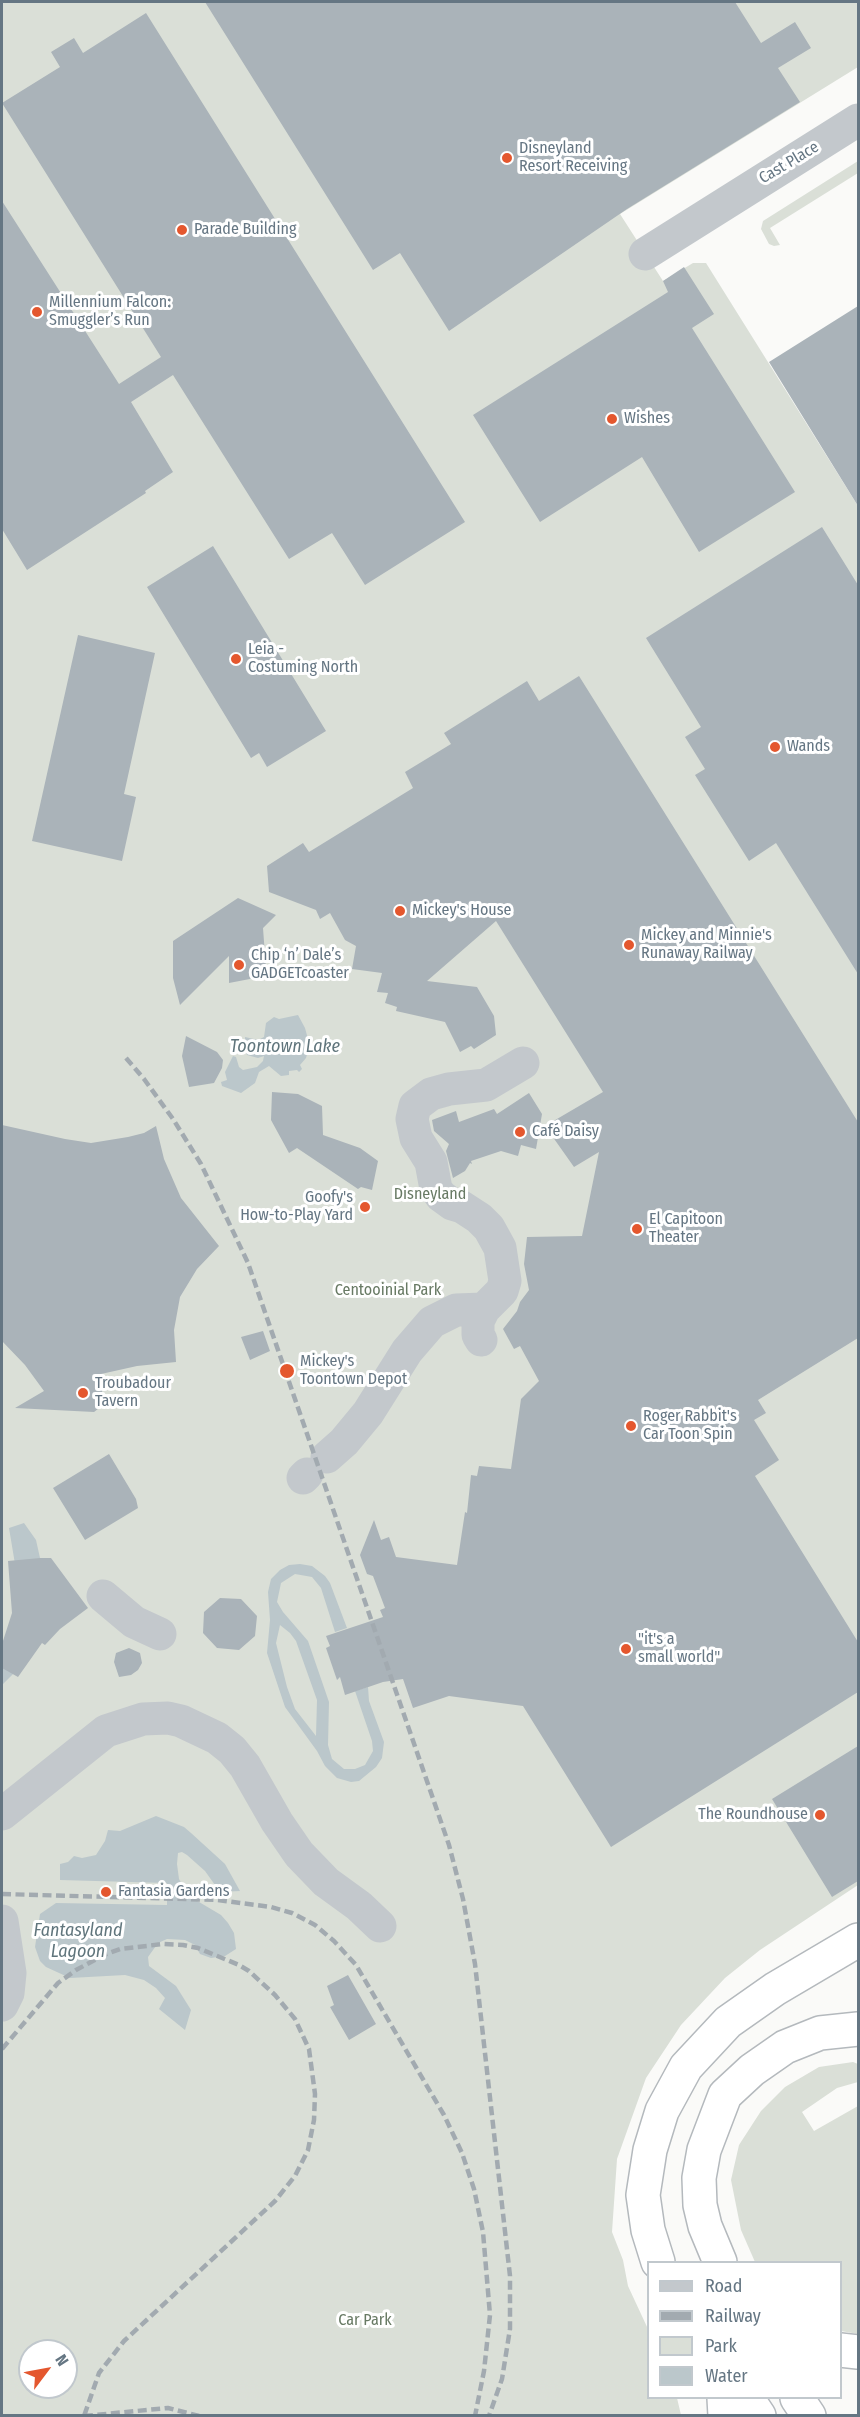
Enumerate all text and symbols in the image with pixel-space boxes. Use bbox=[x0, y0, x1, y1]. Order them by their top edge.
street label: Cast Place bbox=[756, 138, 822, 188]
place label: Disneyland Resort Receiving bbox=[519, 139, 627, 177]
marker: Disneyland Resort Receiving bbox=[500, 151, 514, 165]
place label: Parade Building bbox=[194, 220, 296, 240]
marker: Parade Building bbox=[175, 223, 189, 237]
place label: Millennium Falcon: Smuggler’s Run bbox=[49, 293, 171, 331]
marker: Millennium Falcon: Smuggler’s Run bbox=[30, 305, 44, 319]
place label: Wishes bbox=[624, 409, 670, 429]
marker: Wishes bbox=[605, 412, 619, 426]
place label: Leia - Costuming North bbox=[248, 640, 358, 678]
marker: Leia - Costuming North bbox=[229, 652, 243, 666]
place label: Wands bbox=[787, 737, 830, 757]
marker: Wands bbox=[768, 740, 782, 754]
place label: Mickey's House bbox=[412, 901, 511, 921]
marker: Mickey's House bbox=[393, 904, 407, 918]
place label: Mickey and Minnie's Runaway Railway bbox=[641, 926, 772, 964]
marker: Mickey and Minnie's Runaway Railway bbox=[622, 938, 636, 952]
place label: Chip ‘n’ Dale’s GADGETcoaster bbox=[251, 946, 349, 984]
marker: Chip ‘n’ Dale’s GADGETcoaster bbox=[232, 958, 246, 972]
water label: Toontown Lake bbox=[230, 1036, 340, 1058]
place label: Café Daisy bbox=[532, 1122, 599, 1142]
marker: Café Daisy bbox=[513, 1125, 527, 1139]
park label: Disneyland bbox=[394, 1185, 466, 1205]
place label: Goofy's How-to-Play Yard bbox=[240, 1188, 353, 1226]
marker: Goofy's How-to-Play Yard bbox=[358, 1200, 372, 1214]
place label: El Capitoon Theater bbox=[649, 1210, 723, 1248]
marker: El Capitoon Theater bbox=[630, 1222, 644, 1236]
park label: Centooinial Park bbox=[335, 1281, 441, 1301]
place label: Mickey's Toontown Depot bbox=[300, 1352, 407, 1390]
marker: Mickey's Toontown Depot bbox=[278, 1362, 296, 1380]
place label: Troubadour Tavern bbox=[95, 1374, 171, 1412]
marker: Troubadour Tavern bbox=[76, 1386, 90, 1400]
place label: Roger Rabbit's Car Toon Spin bbox=[643, 1407, 737, 1445]
marker: Roger Rabbit's Car Toon Spin bbox=[624, 1419, 638, 1433]
place label: "it's a small world" bbox=[638, 1630, 720, 1668]
marker: "it's a small world" bbox=[619, 1642, 633, 1656]
place label: The Roundhouse bbox=[698, 1805, 808, 1825]
marker: The Roundhouse bbox=[813, 1808, 827, 1822]
place label: Fantasia Gardens bbox=[118, 1882, 230, 1902]
marker: Fantasia Gardens bbox=[99, 1885, 113, 1899]
water label: Fantasyland Lagoon bbox=[33, 1920, 123, 1962]
legend bbox=[647, 2261, 842, 2399]
text: Road bbox=[705, 2275, 742, 2297]
text: Railway bbox=[705, 2305, 761, 2327]
park label: Car Park bbox=[338, 2311, 392, 2331]
text: Park bbox=[705, 2335, 737, 2357]
north arrow bbox=[18, 2339, 78, 2399]
text: N bbox=[51, 2351, 73, 2369]
text: Water bbox=[705, 2365, 748, 2387]

